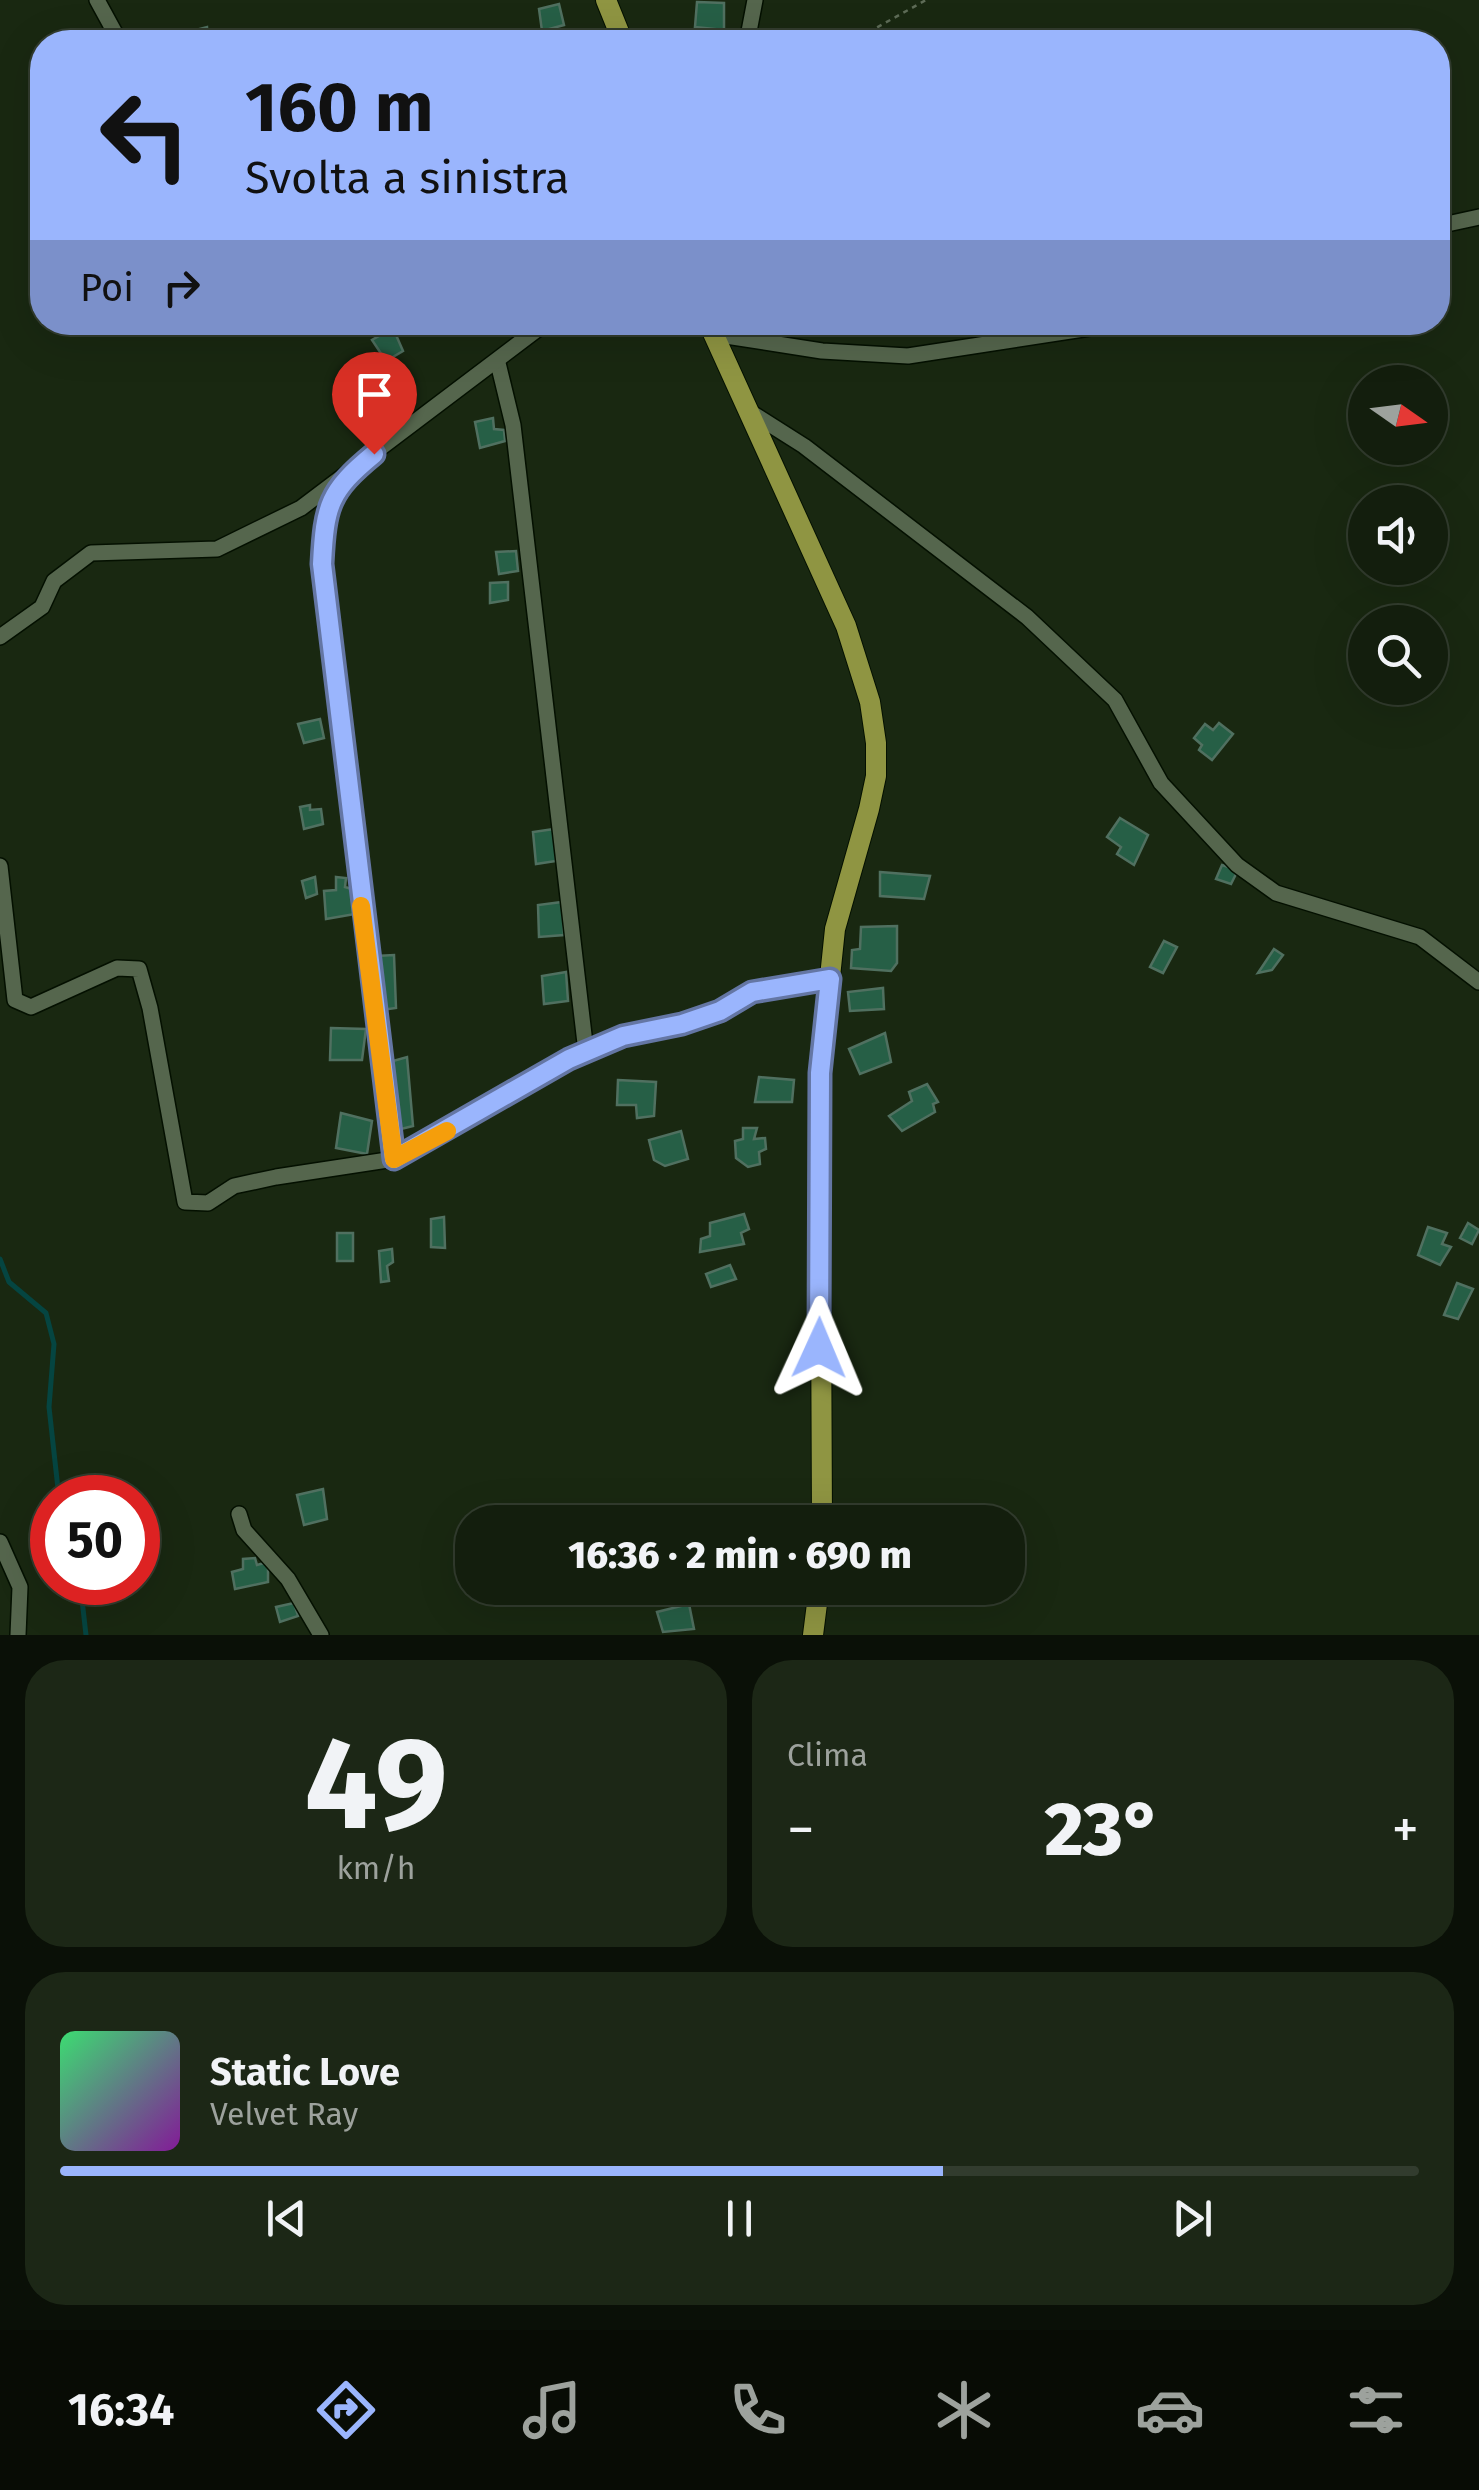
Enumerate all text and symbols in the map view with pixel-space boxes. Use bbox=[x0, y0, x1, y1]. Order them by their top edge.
text: 160 m bbox=[245, 66, 434, 150]
icon: left bbox=[80, 70, 210, 200]
text: Svolta a sinistra bbox=[245, 151, 570, 205]
icon: right bbox=[154, 260, 209, 315]
text: Poi bbox=[80, 265, 134, 311]
pin bbox=[332, 352, 417, 455]
north arrow bbox=[1348, 365, 1448, 465]
map controls bbox=[1348, 365, 1448, 705]
icon: arrive bbox=[347, 367, 402, 422]
button: sound bbox=[1348, 485, 1448, 585]
button: search bbox=[1348, 605, 1448, 705]
position arrow bbox=[767, 1296, 871, 1400]
speed limit sign: 50 bbox=[30, 1475, 160, 1605]
text: 16:36 · 2 min · 690 m bbox=[568, 1532, 912, 1578]
text: 49 bbox=[304, 1706, 448, 1862]
text: Clima bbox=[787, 1736, 868, 1774]
text: 23° bbox=[1044, 1785, 1162, 1875]
text: − bbox=[787, 1797, 815, 1863]
text: + bbox=[1392, 1797, 1419, 1863]
text: km/h bbox=[336, 1849, 416, 1887]
text: Static Love bbox=[210, 2049, 400, 2095]
text: Velvet Ray bbox=[210, 2095, 358, 2133]
icon: previous bbox=[259, 2191, 314, 2246]
icon: pause bbox=[712, 2191, 767, 2246]
icon: next bbox=[1165, 2191, 1220, 2246]
icon: directions bbox=[311, 2375, 381, 2445]
icon: music bbox=[517, 2375, 587, 2445]
icon: phone bbox=[723, 2375, 793, 2445]
icon: climate bbox=[929, 2375, 999, 2445]
icon: car bbox=[1135, 2375, 1205, 2445]
icon: filters bbox=[1341, 2375, 1411, 2445]
text: 16:34 bbox=[68, 2383, 175, 2437]

